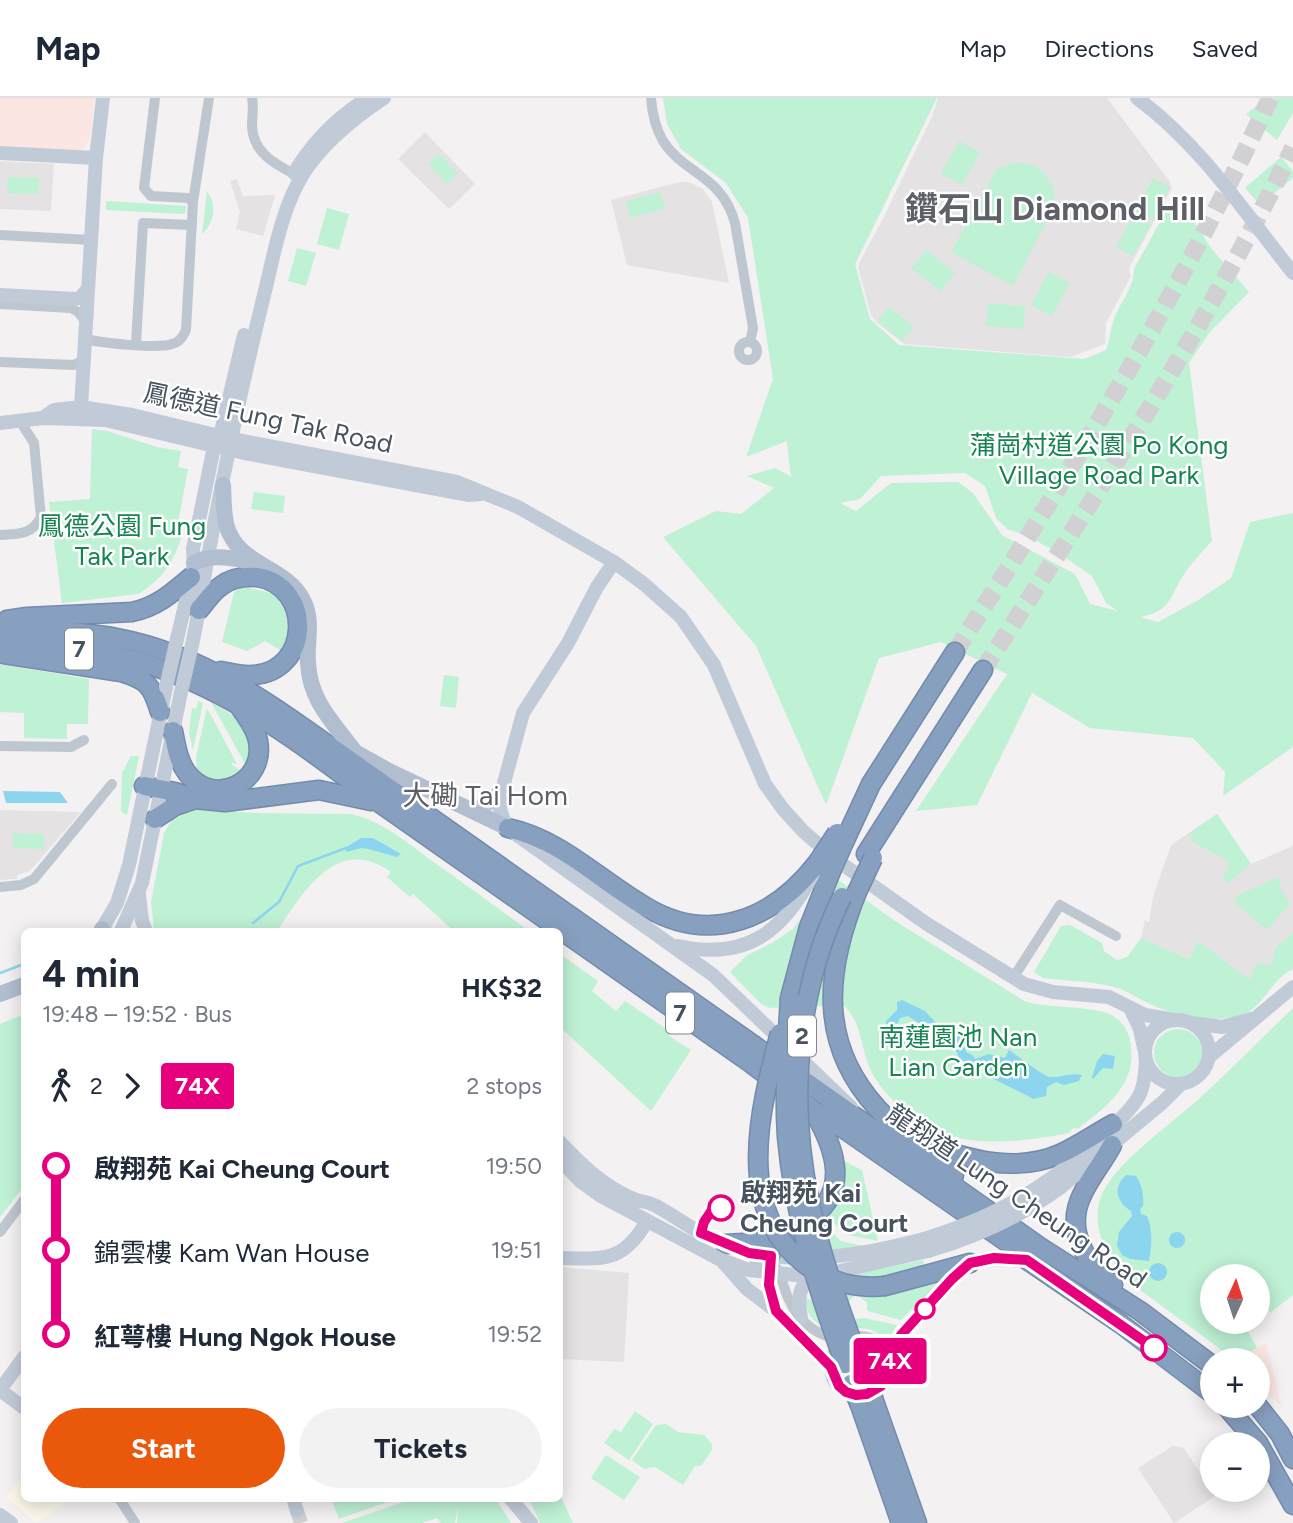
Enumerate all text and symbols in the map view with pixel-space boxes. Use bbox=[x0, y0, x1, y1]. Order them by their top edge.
text: Map bbox=[35, 29, 101, 68]
text: Map bbox=[960, 34, 1006, 63]
text: Directions bbox=[1044, 34, 1154, 63]
text: Saved bbox=[1192, 34, 1258, 63]
district label: 鑽石山 Diamond Hill bbox=[905, 189, 1205, 228]
street label: 鳳德道 Fung Tak Road bbox=[141, 376, 395, 460]
park label: 蒲崗村道公園 Po Kong Village Road Park bbox=[969, 429, 1229, 491]
park label: 鳳德公園 Fung Tak Park bbox=[38, 510, 206, 572]
road number: 7 bbox=[65, 628, 93, 670]
district label: 大磡 Tai Hom bbox=[402, 778, 568, 812]
text: 4 min bbox=[42, 951, 140, 997]
text: HK$32 bbox=[461, 972, 542, 1004]
road number: 7 bbox=[666, 992, 694, 1034]
text: 19:48 – 19:52 · Bus bbox=[42, 1000, 232, 1028]
road number: 2 bbox=[788, 1016, 816, 1056]
park label: 南蓮園池 Nan Lian Garden bbox=[879, 1021, 1037, 1083]
icon: walk bbox=[42, 1067, 80, 1105]
icon: forward bbox=[113, 1067, 151, 1105]
text: 74X bbox=[175, 1071, 220, 1100]
text: 2 bbox=[90, 1072, 103, 1100]
text: 2 stops bbox=[466, 1072, 542, 1100]
street label: 龍翔道 Lung Cheung Road bbox=[881, 1097, 1153, 1295]
text: 19:50 bbox=[486, 1152, 542, 1180]
text: 啟翔苑 Kai Cheung Court bbox=[94, 1153, 390, 1185]
place label: 啟翔苑 Kai Cheung Court bbox=[740, 1177, 908, 1239]
marker: 啟翔苑 Kai Cheung Court bbox=[708, 1195, 734, 1221]
text: 19:51 bbox=[491, 1236, 542, 1264]
text: 錦雲樓 Kam Wan House bbox=[94, 1237, 369, 1269]
north arrow bbox=[1200, 1264, 1270, 1334]
map controls bbox=[1200, 1264, 1270, 1502]
unlabelled marker bbox=[915, 1299, 935, 1319]
text: 19:52 bbox=[488, 1320, 542, 1348]
text: 紅萼樓 Hung Ngok House bbox=[94, 1321, 396, 1353]
unlabelled marker bbox=[1141, 1335, 1167, 1361]
line badge: 74X bbox=[850, 1338, 930, 1384]
text: 74X bbox=[868, 1346, 912, 1375]
button: + bbox=[1200, 1348, 1270, 1418]
button: Start bbox=[42, 1408, 285, 1488]
button: Tickets bbox=[299, 1408, 542, 1488]
button: − bbox=[1200, 1432, 1270, 1502]

